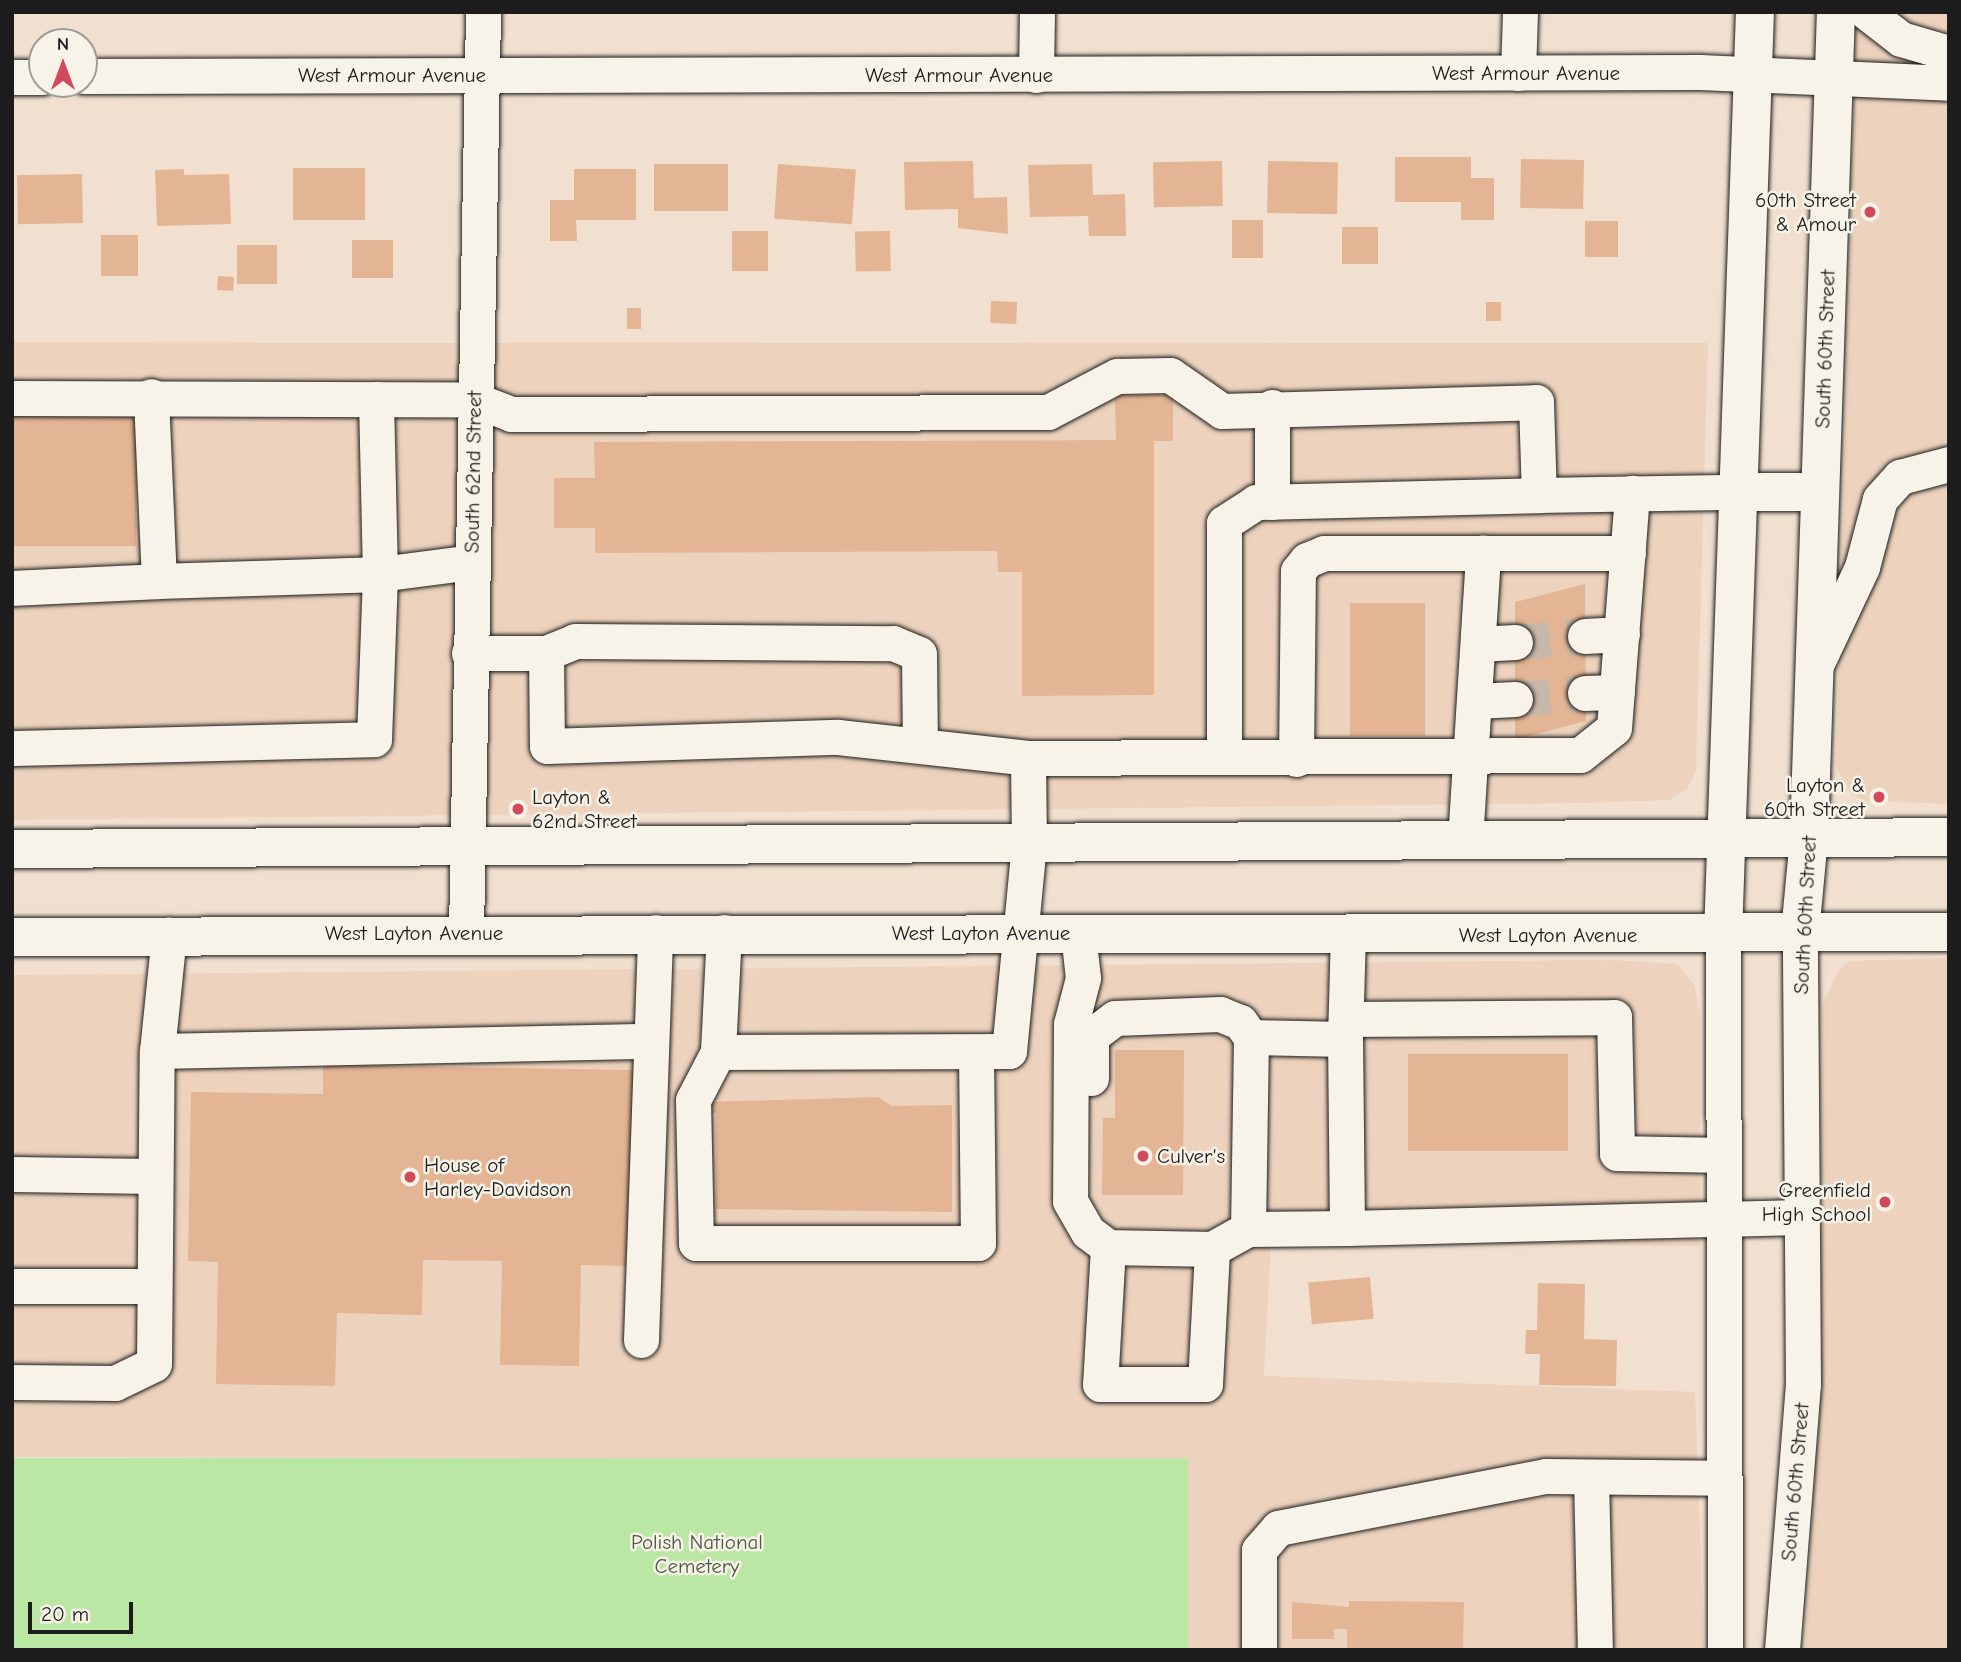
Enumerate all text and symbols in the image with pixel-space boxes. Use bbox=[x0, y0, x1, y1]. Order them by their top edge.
north arrow bbox=[28, 28, 98, 98]
text: N bbox=[57, 33, 69, 55]
street label: West Armour Avenue bbox=[1432, 60, 1620, 86]
street label: West Armour Avenue bbox=[298, 62, 486, 88]
street label: West Armour Avenue bbox=[865, 62, 1053, 88]
place label: 60th Street & Amour bbox=[1755, 187, 1856, 237]
marker: 60th Street & Amour bbox=[1862, 204, 1878, 220]
street label: South 60th Street bbox=[1810, 269, 1840, 429]
street label: South 62nd Street bbox=[459, 391, 487, 553]
place label: Layton & 60th Street bbox=[1764, 772, 1865, 822]
place label: Layton & 62nd Street bbox=[532, 784, 637, 834]
marker: Layton & 60th Street bbox=[1871, 789, 1887, 805]
marker: Layton & 62nd Street bbox=[510, 801, 526, 817]
street label: South 60th Street bbox=[1788, 835, 1822, 995]
street label: West Layton Avenue bbox=[325, 920, 503, 946]
street label: West Layton Avenue bbox=[892, 920, 1070, 946]
street label: West Layton Avenue bbox=[1459, 922, 1637, 948]
place label: Culver's bbox=[1157, 1143, 1225, 1169]
marker: Culver's bbox=[1135, 1148, 1151, 1164]
place label: House of Harley-Davidson bbox=[424, 1152, 571, 1202]
marker: House of Harley-Davidson bbox=[402, 1169, 418, 1185]
place label: Greenfield High School bbox=[1762, 1177, 1871, 1227]
marker: Greenfield High School bbox=[1877, 1194, 1893, 1210]
street label: South 60th Street bbox=[1776, 1402, 1814, 1562]
park label: Polish National Cemetery bbox=[631, 1529, 763, 1579]
scale bar bbox=[32, 1588, 136, 1632]
text: 20 m bbox=[41, 1602, 89, 1626]

